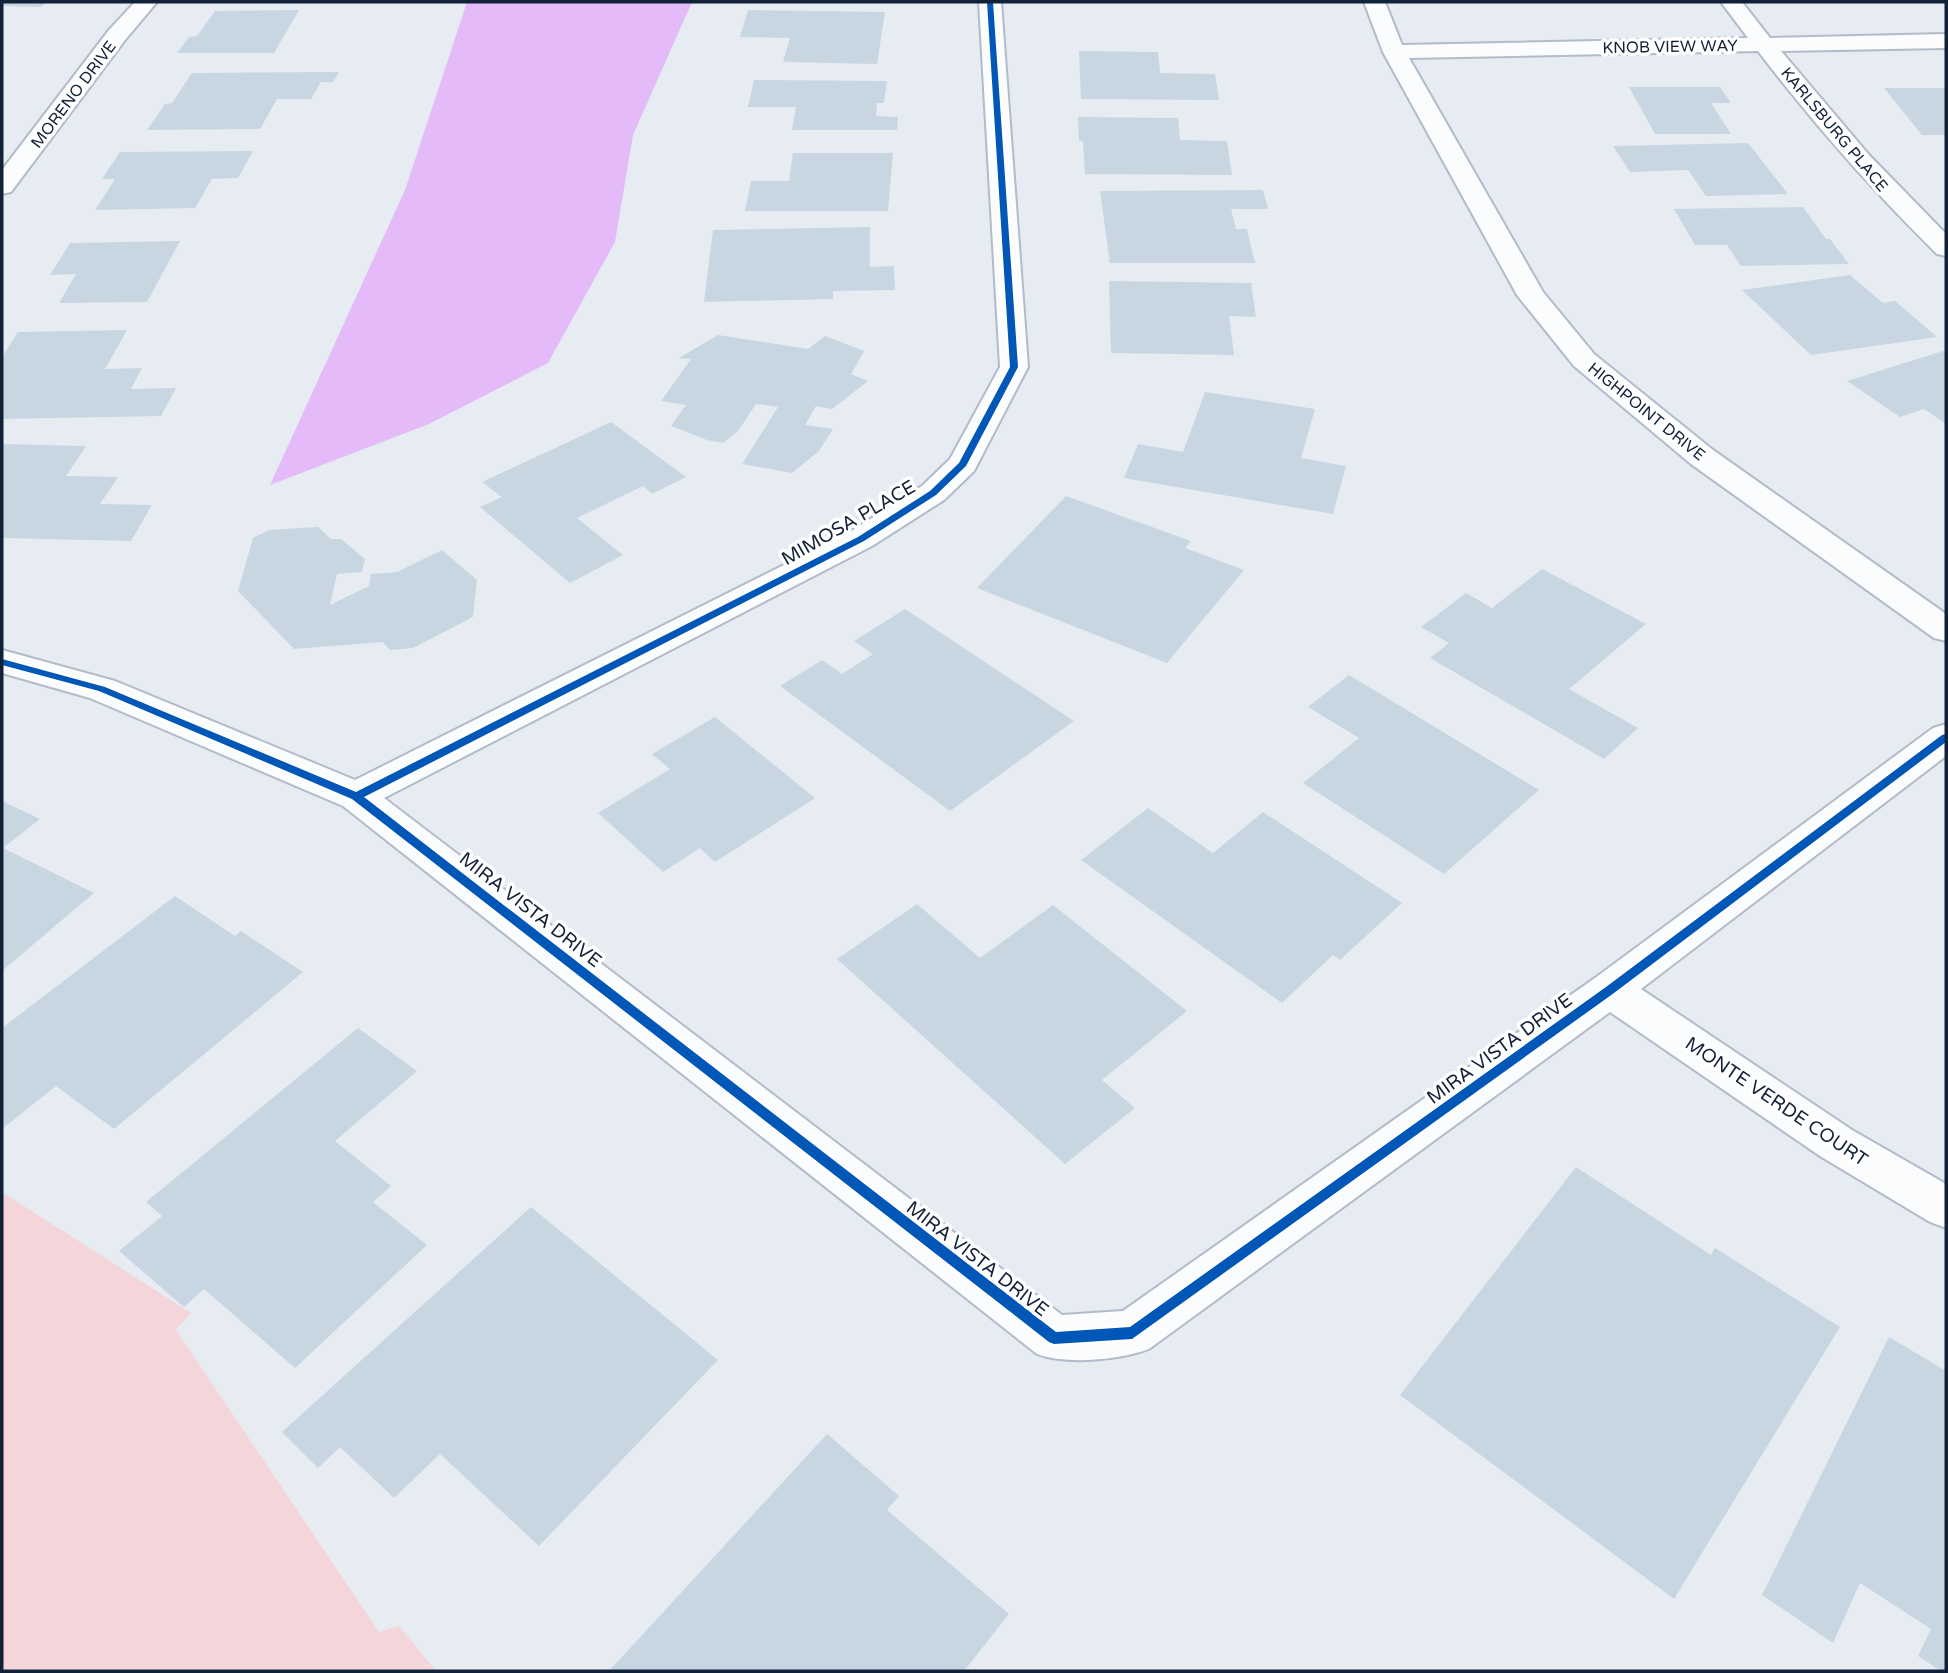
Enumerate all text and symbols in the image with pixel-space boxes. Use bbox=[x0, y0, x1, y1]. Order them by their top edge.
street label: KNOB VIEW WAY bbox=[1602, 36, 1738, 58]
street label: MORENO DRIVE bbox=[27, 37, 121, 152]
street label: KARLSBURG PLACE bbox=[1776, 63, 1892, 196]
street label: HIGHPOINT DRIVE bbox=[1584, 358, 1709, 465]
street label: MIMOSA PLACE bbox=[778, 476, 919, 570]
street label: MIRA VISTA DRIVE bbox=[455, 848, 606, 972]
street label: MIRA VISTA DRIVE bbox=[1423, 989, 1576, 1109]
street label: MONTE VERDE COURT bbox=[1681, 1032, 1872, 1171]
street label: MIRA VISTA DRIVE bbox=[902, 1197, 1053, 1321]

